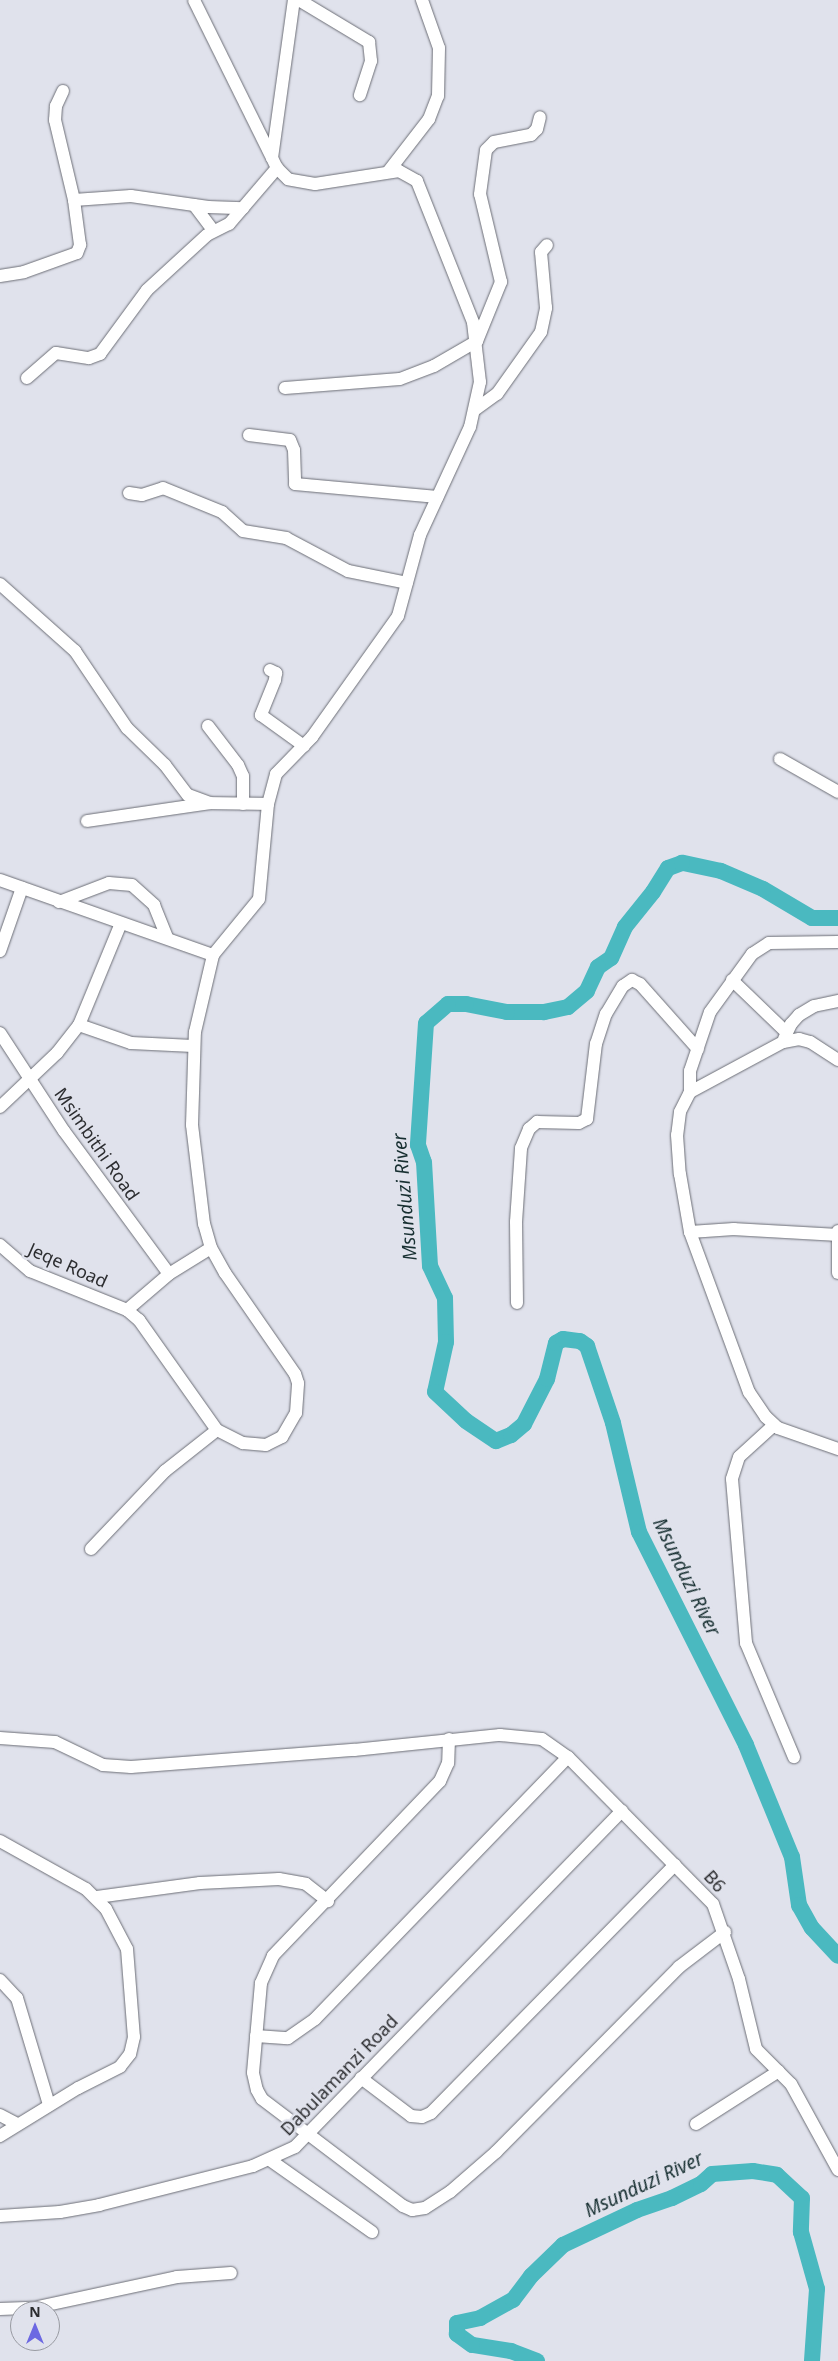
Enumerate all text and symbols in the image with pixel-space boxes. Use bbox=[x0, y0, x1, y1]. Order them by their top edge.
street label: Msimbithi Road bbox=[50, 1084, 144, 1204]
water label: Msunduzi River bbox=[388, 1132, 422, 1262]
street label: Jeqe Road bbox=[25, 1238, 111, 1292]
water label: Msunduzi River bbox=[648, 1514, 724, 1640]
street label: B6 bbox=[700, 1866, 730, 1896]
street label: Dabulamanzi Road bbox=[276, 2010, 402, 2140]
water label: Msunduzi River bbox=[581, 2148, 707, 2222]
north arrow bbox=[10, 2301, 60, 2351]
text: N bbox=[29, 2302, 41, 2321]

